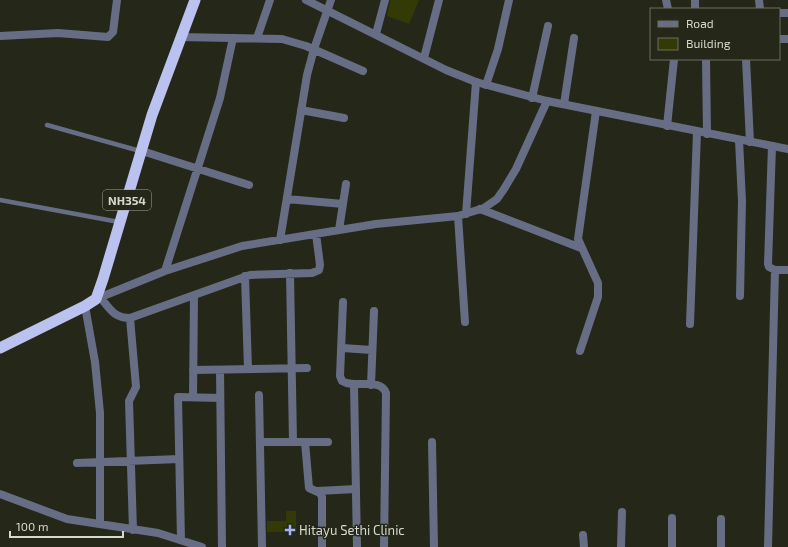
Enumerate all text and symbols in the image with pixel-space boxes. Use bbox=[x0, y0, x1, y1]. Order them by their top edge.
legend bbox=[650, 8, 780, 60]
text: Road bbox=[686, 16, 714, 30]
text: Building bbox=[686, 36, 731, 50]
road number: NH354 bbox=[103, 190, 151, 210]
scale bar bbox=[10, 513, 123, 539]
text: 100 m bbox=[16, 519, 48, 533]
place label: Hitayu Sethi Clinic bbox=[299, 522, 405, 538]
marker: Hitayu Sethi Clinic bbox=[284, 524, 296, 536]

